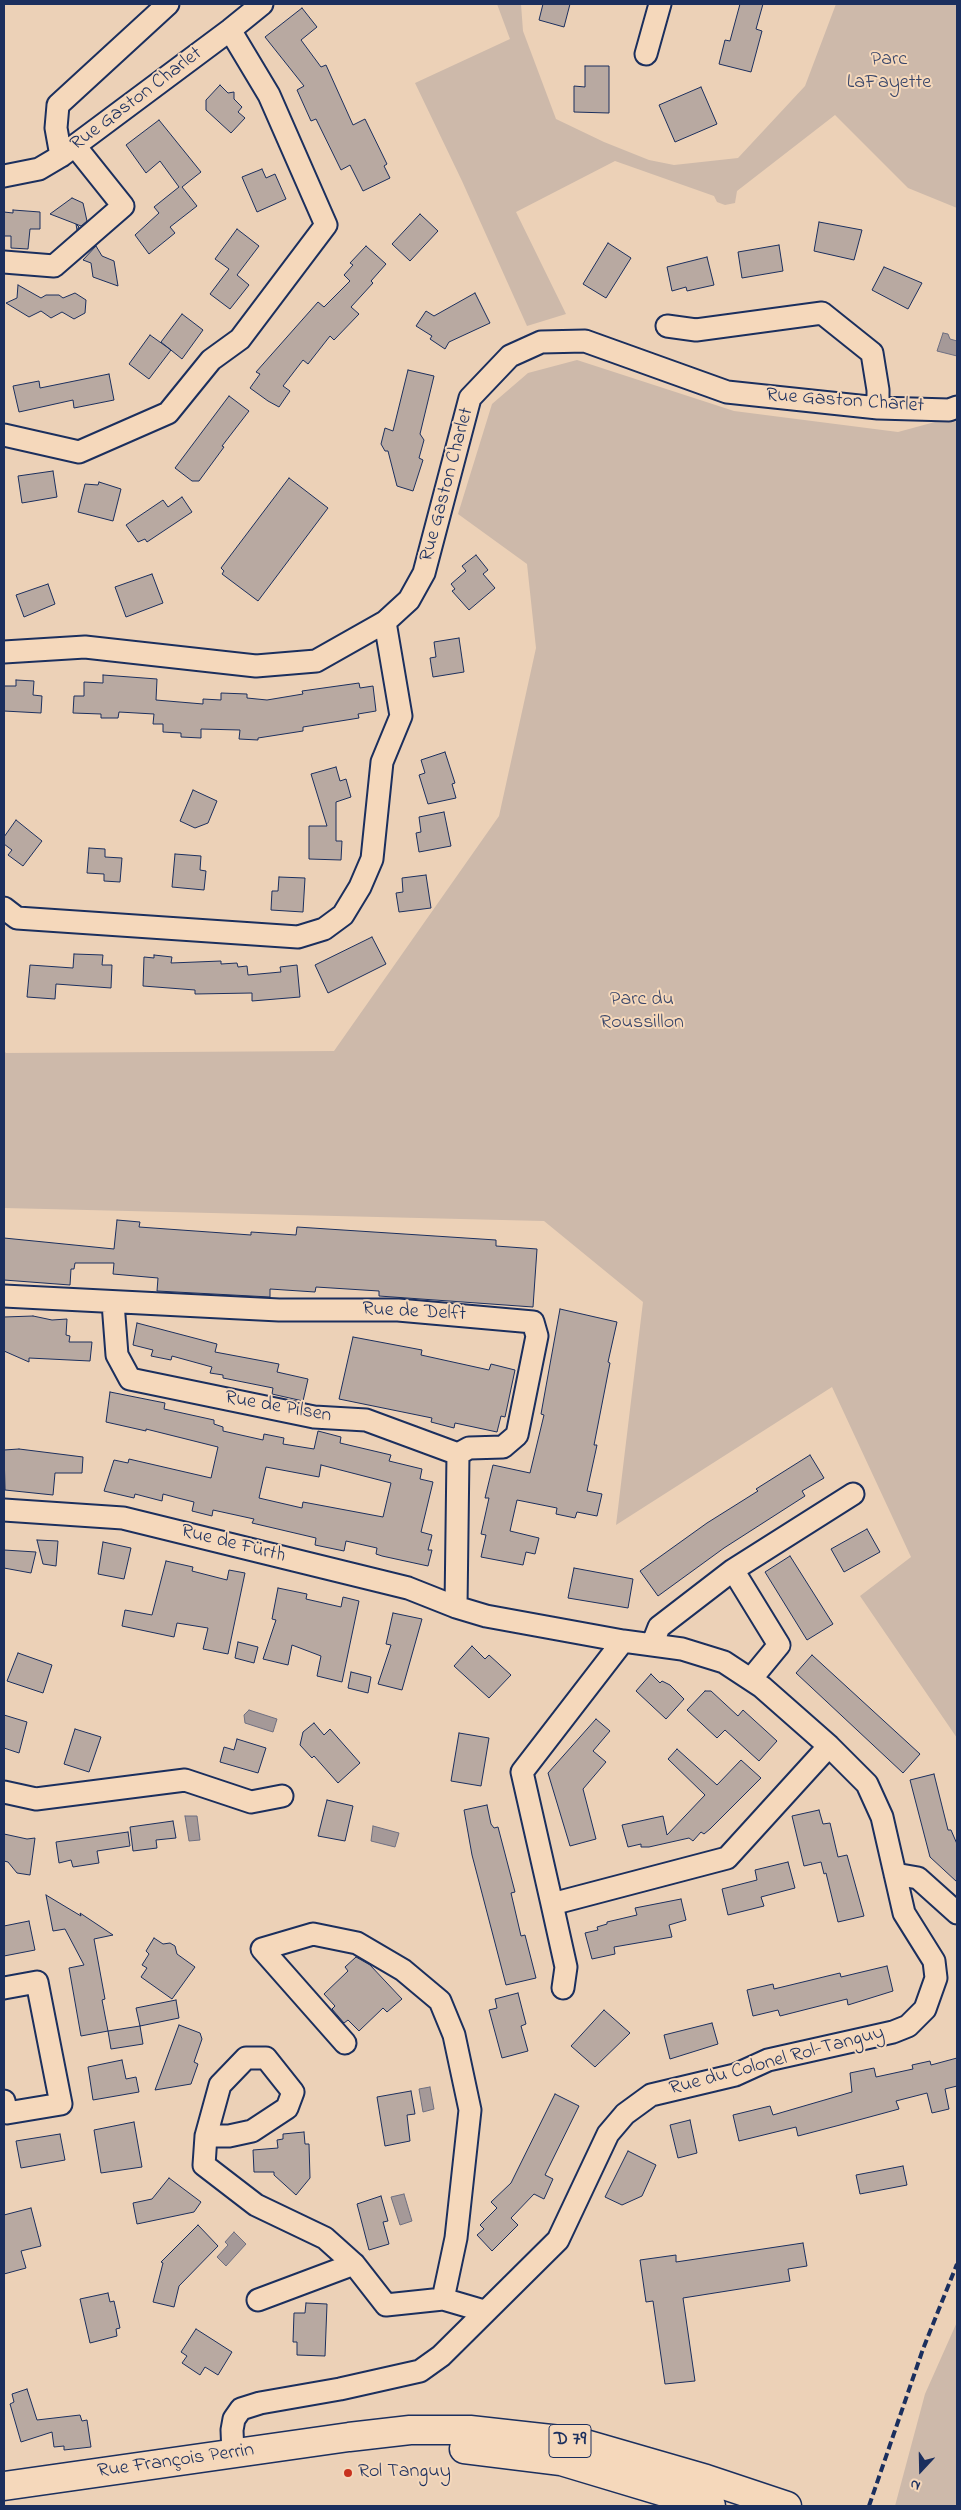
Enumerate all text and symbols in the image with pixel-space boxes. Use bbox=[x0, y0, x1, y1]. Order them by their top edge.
street label: Rue Gaston Charlet bbox=[67, 43, 207, 157]
park label: Parc LaFayette bbox=[847, 49, 931, 96]
street label: Rue Gaston Charlet bbox=[765, 385, 925, 419]
street label: Rue Gaston Charlet bbox=[416, 405, 480, 565]
park label: Parc du Roussillon bbox=[600, 989, 684, 1036]
street label: Rue de Delft bbox=[362, 1298, 466, 1328]
street label: Rue de Pilsen bbox=[223, 1387, 333, 1429]
street label: Rue de Fürth bbox=[178, 1520, 288, 1570]
street label: Rue du Colonel Rol-Tanguy bbox=[667, 2022, 887, 2102]
road number: D 79 bbox=[549, 2424, 591, 2458]
street label: Rue François Perrin bbox=[96, 2439, 256, 2485]
north arrow bbox=[896, 2445, 946, 2495]
place label: Rol Tanguy bbox=[358, 2461, 451, 2485]
marker: Rol Tanguy bbox=[342, 2467, 354, 2479]
text: N bbox=[907, 2473, 924, 2496]

